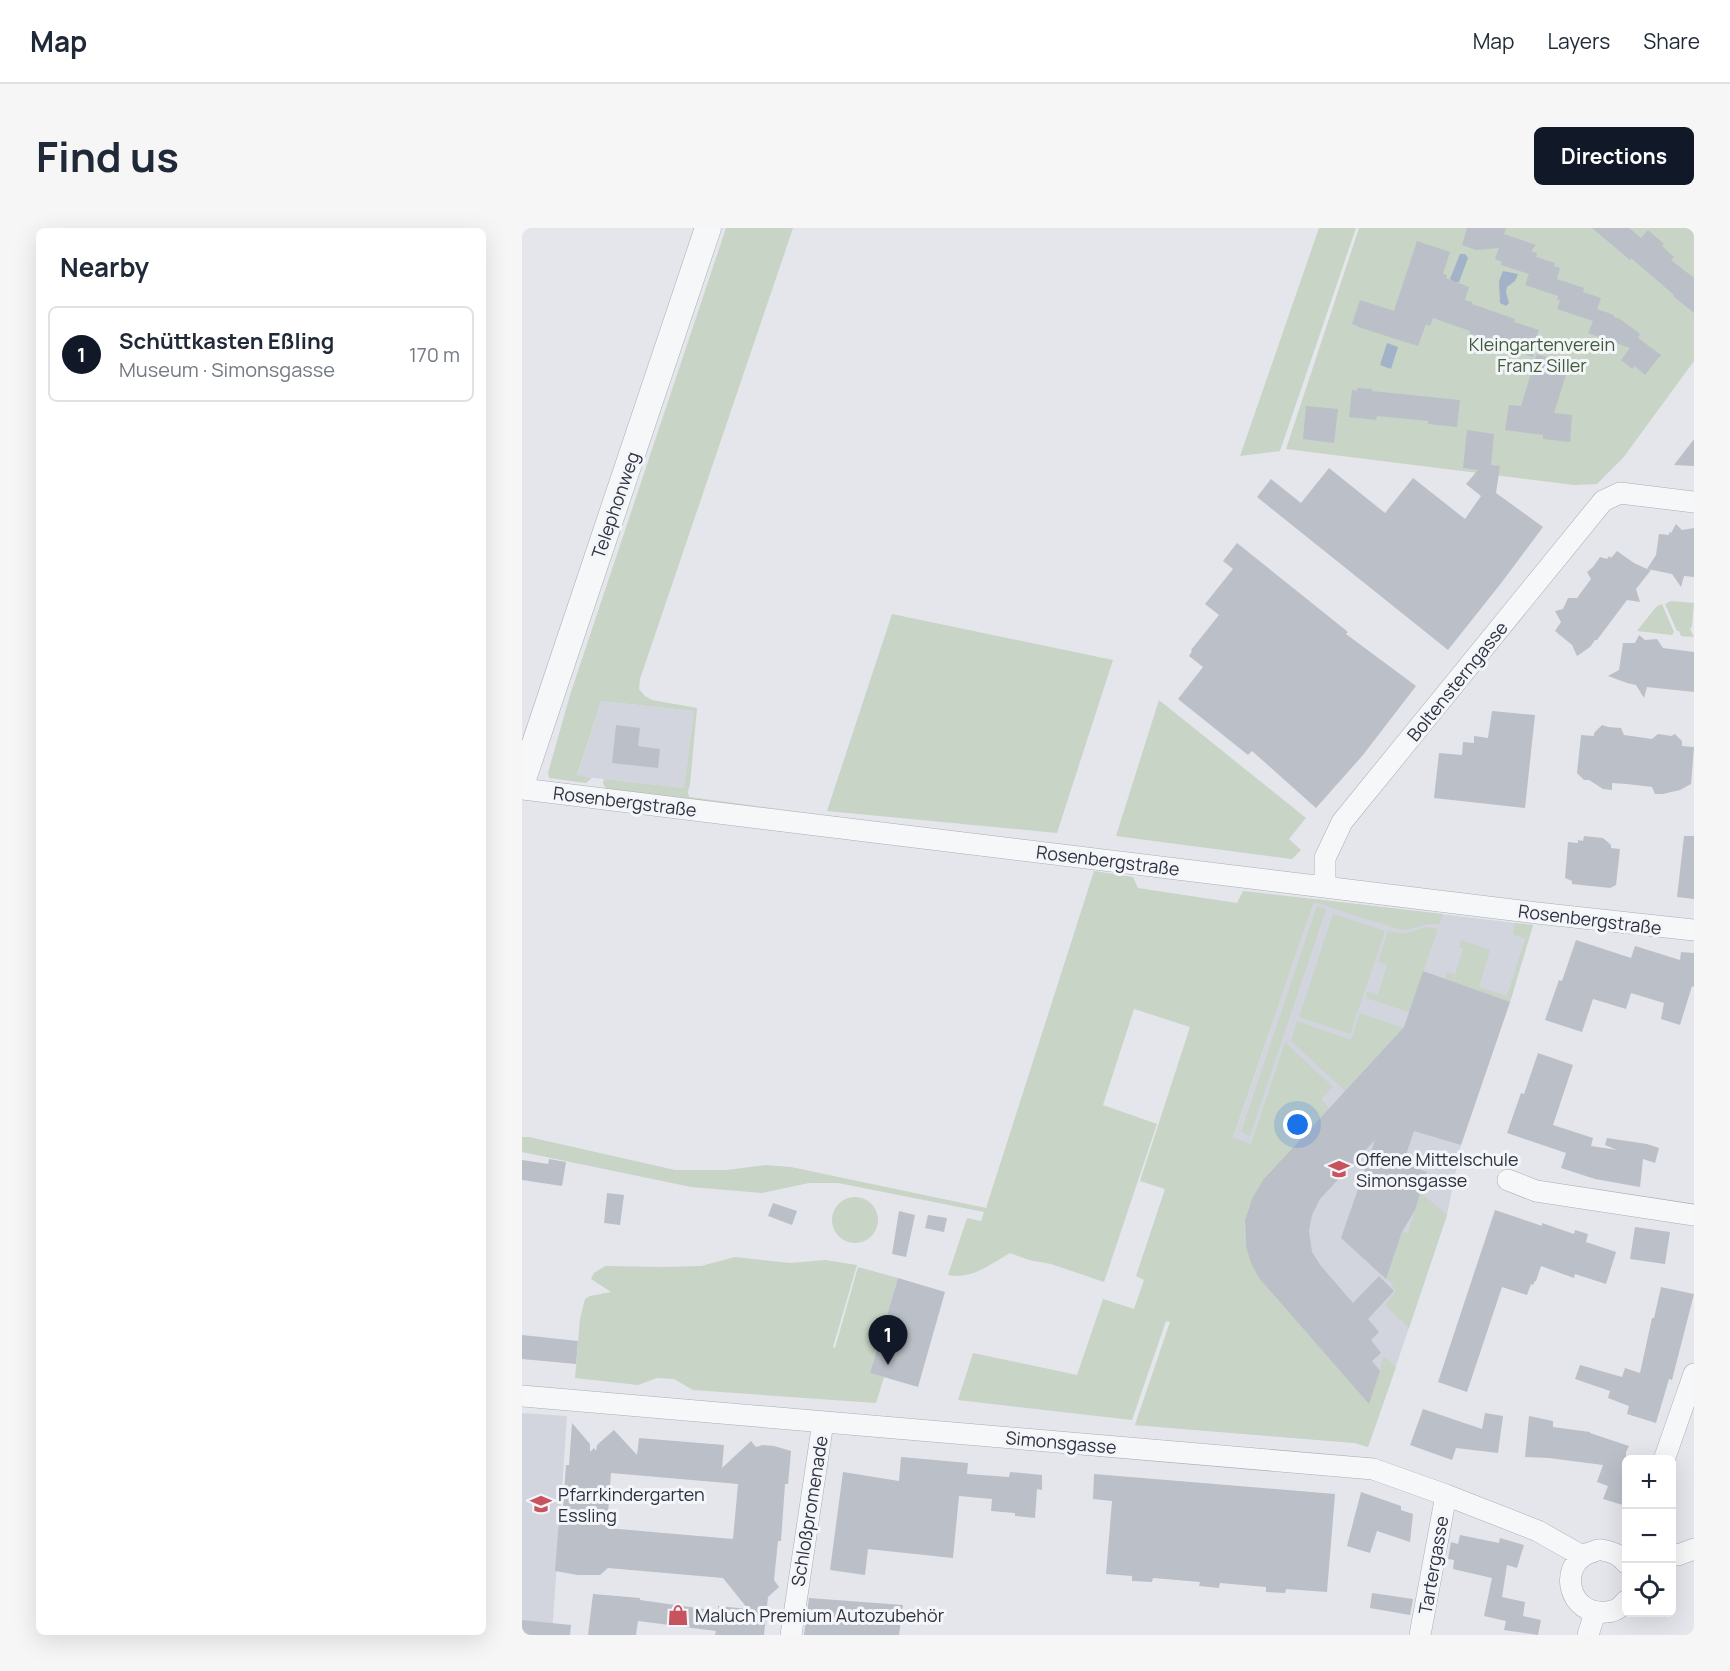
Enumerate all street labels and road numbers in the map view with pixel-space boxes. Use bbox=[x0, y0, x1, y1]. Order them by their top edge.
street label: Telephonweg bbox=[585, 448, 645, 562]
street label: Boltensterngasse bbox=[1401, 616, 1513, 746]
street label: Rosenbergstraße bbox=[552, 780, 698, 822]
street label: Rosenbergstraße bbox=[1035, 839, 1181, 881]
street label: Rosenbergstraße bbox=[1517, 898, 1663, 940]
street label: Simonsgasse bbox=[1004, 1425, 1118, 1459]
street label: Schloßpromenade bbox=[785, 1434, 833, 1588]
street label: Tartergasse bbox=[1413, 1514, 1453, 1616]

